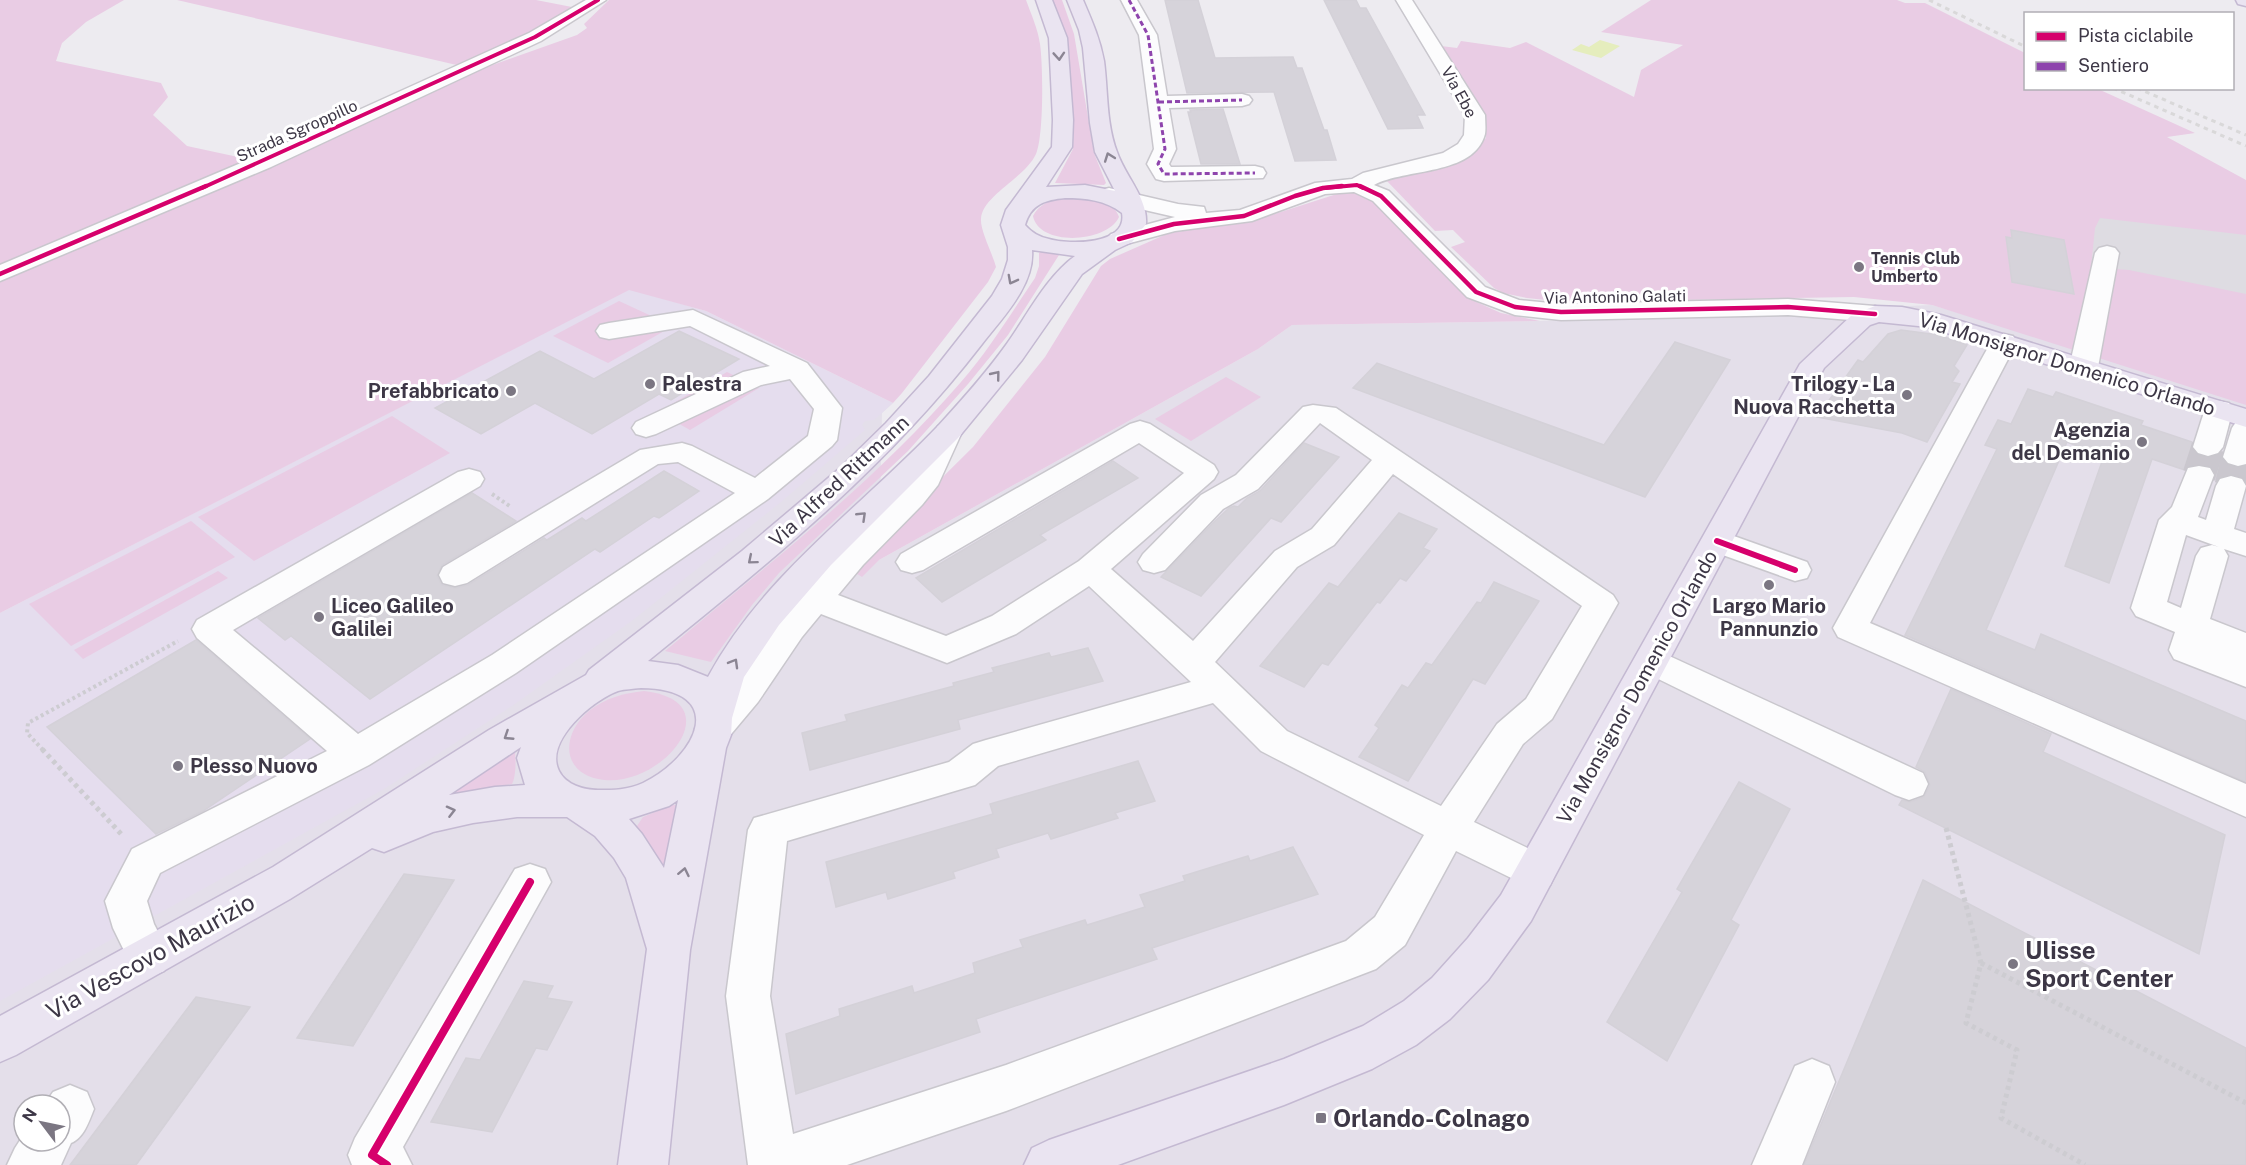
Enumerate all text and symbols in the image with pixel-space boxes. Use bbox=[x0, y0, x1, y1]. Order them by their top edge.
legend bbox=[2024, 12, 2234, 90]
text: Pista ciclabile bbox=[2078, 25, 2193, 46]
one-way arrow bbox=[1052, 52, 1065, 61]
text: Sentiero bbox=[2078, 55, 2149, 76]
street label: Via Ebe bbox=[1437, 63, 1481, 121]
street label: Strada Sgroppillo bbox=[234, 96, 360, 166]
one-way arrow bbox=[1104, 152, 1116, 163]
place label: Tennis Club Umberto bbox=[1871, 249, 1960, 286]
marker: Tennis Club Umberto bbox=[1852, 260, 1866, 274]
one-way arrow bbox=[1008, 274, 1019, 285]
street label: Via Antonino Galati bbox=[1544, 286, 1686, 308]
street label: Via Monsignor Domenico Orlando bbox=[1916, 307, 2218, 421]
one-way arrow bbox=[989, 371, 1000, 382]
place label: Palestra bbox=[662, 372, 742, 396]
place label: Trilogy - La Nuova Racchetta bbox=[1733, 372, 1895, 419]
marker: Palestra bbox=[643, 377, 657, 391]
place label: Prefabbricato bbox=[368, 379, 499, 403]
marker: Prefabbricato bbox=[504, 384, 518, 398]
marker: Trilogy - La Nuova Racchetta bbox=[1900, 388, 1914, 402]
street label: Via Alfred Rittmann bbox=[764, 410, 914, 552]
place label: Agenzia del Demanio bbox=[2011, 418, 2130, 465]
marker: Agenzia del Demanio bbox=[2135, 435, 2149, 449]
one-way arrow bbox=[855, 512, 866, 523]
street label: Via Monsignor Domenico Orlando bbox=[1552, 546, 1722, 828]
one-way arrow bbox=[748, 553, 759, 564]
marker: Largo Mario Pannunzio bbox=[1762, 578, 1776, 592]
place label: Liceo Galileo Galilei bbox=[331, 594, 454, 641]
place label: Largo Mario Pannunzio bbox=[1712, 594, 1826, 641]
marker: Liceo Galileo Galilei bbox=[312, 610, 326, 624]
one-way arrow bbox=[727, 659, 738, 669]
one-way arrow bbox=[504, 729, 515, 740]
place label: Plesso Nuovo bbox=[190, 754, 318, 778]
marker: Plesso Nuovo bbox=[171, 759, 185, 773]
one-way arrow bbox=[446, 805, 456, 818]
one-way arrow bbox=[677, 867, 690, 877]
street label: Via Vescovo Maurizio bbox=[41, 887, 259, 1025]
place label: Ulisse Sport Center bbox=[2025, 936, 2174, 992]
marker: Ulisse Sport Center bbox=[2006, 957, 2020, 971]
north arrow bbox=[12, 1093, 72, 1153]
place label: Orlando-Colnago bbox=[1333, 1104, 1530, 1132]
text: N bbox=[18, 1105, 41, 1126]
marker: Orlando-Colnago bbox=[1314, 1111, 1328, 1125]

